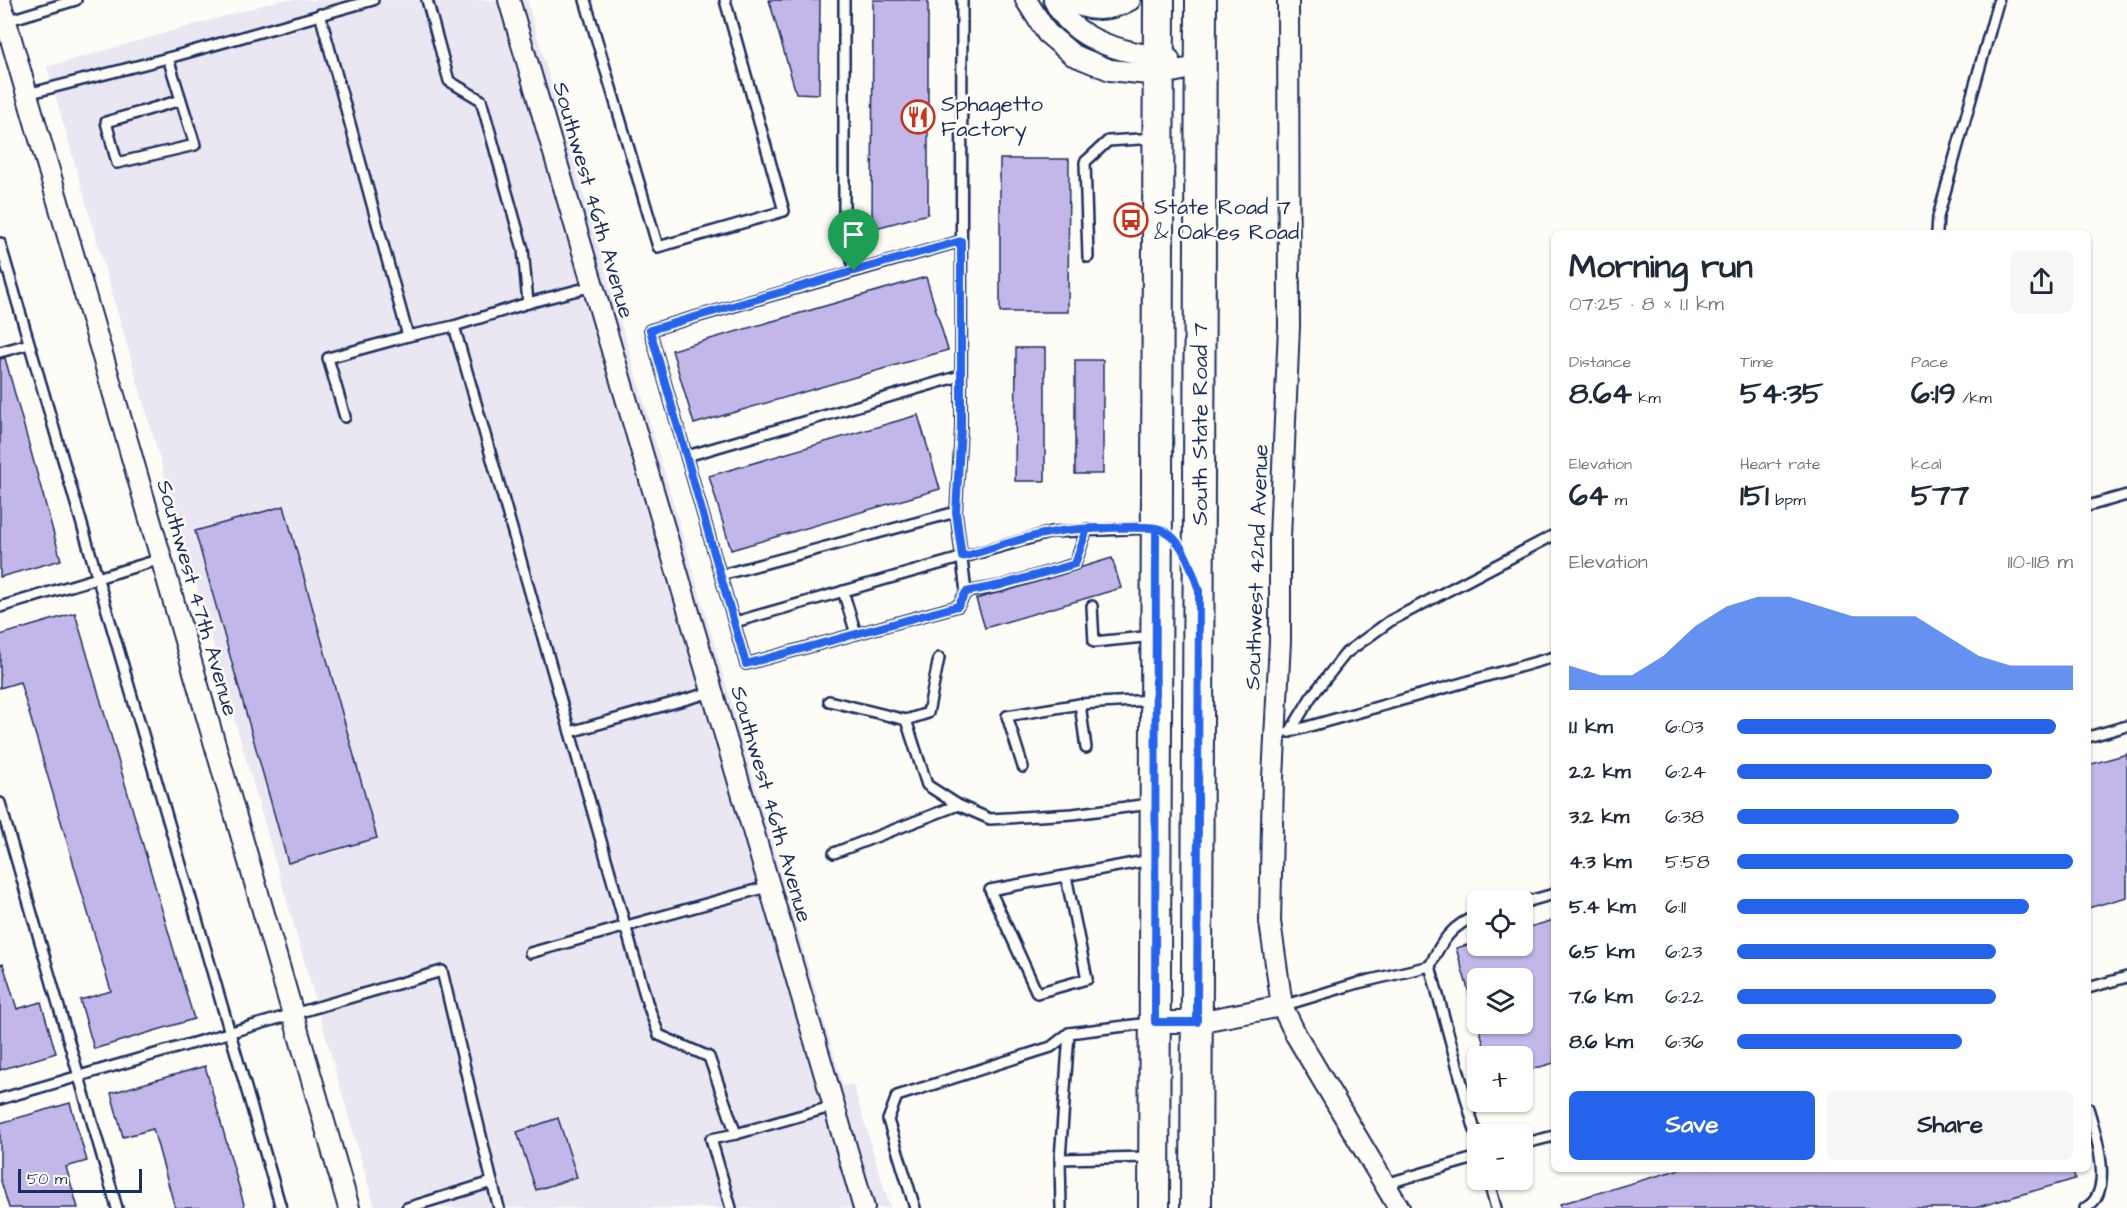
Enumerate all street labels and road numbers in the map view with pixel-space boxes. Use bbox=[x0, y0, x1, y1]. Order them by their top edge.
street label: Southwest 46th Avenue bbox=[544, 78, 642, 322]
street label: South State Road 7 bbox=[1185, 322, 1216, 525]
street label: Southwest 42nd Avenue bbox=[1237, 443, 1277, 690]
street label: Southwest 47th Avenue bbox=[148, 476, 246, 720]
street label: Southwest 46th Avenue bbox=[722, 682, 820, 926]

